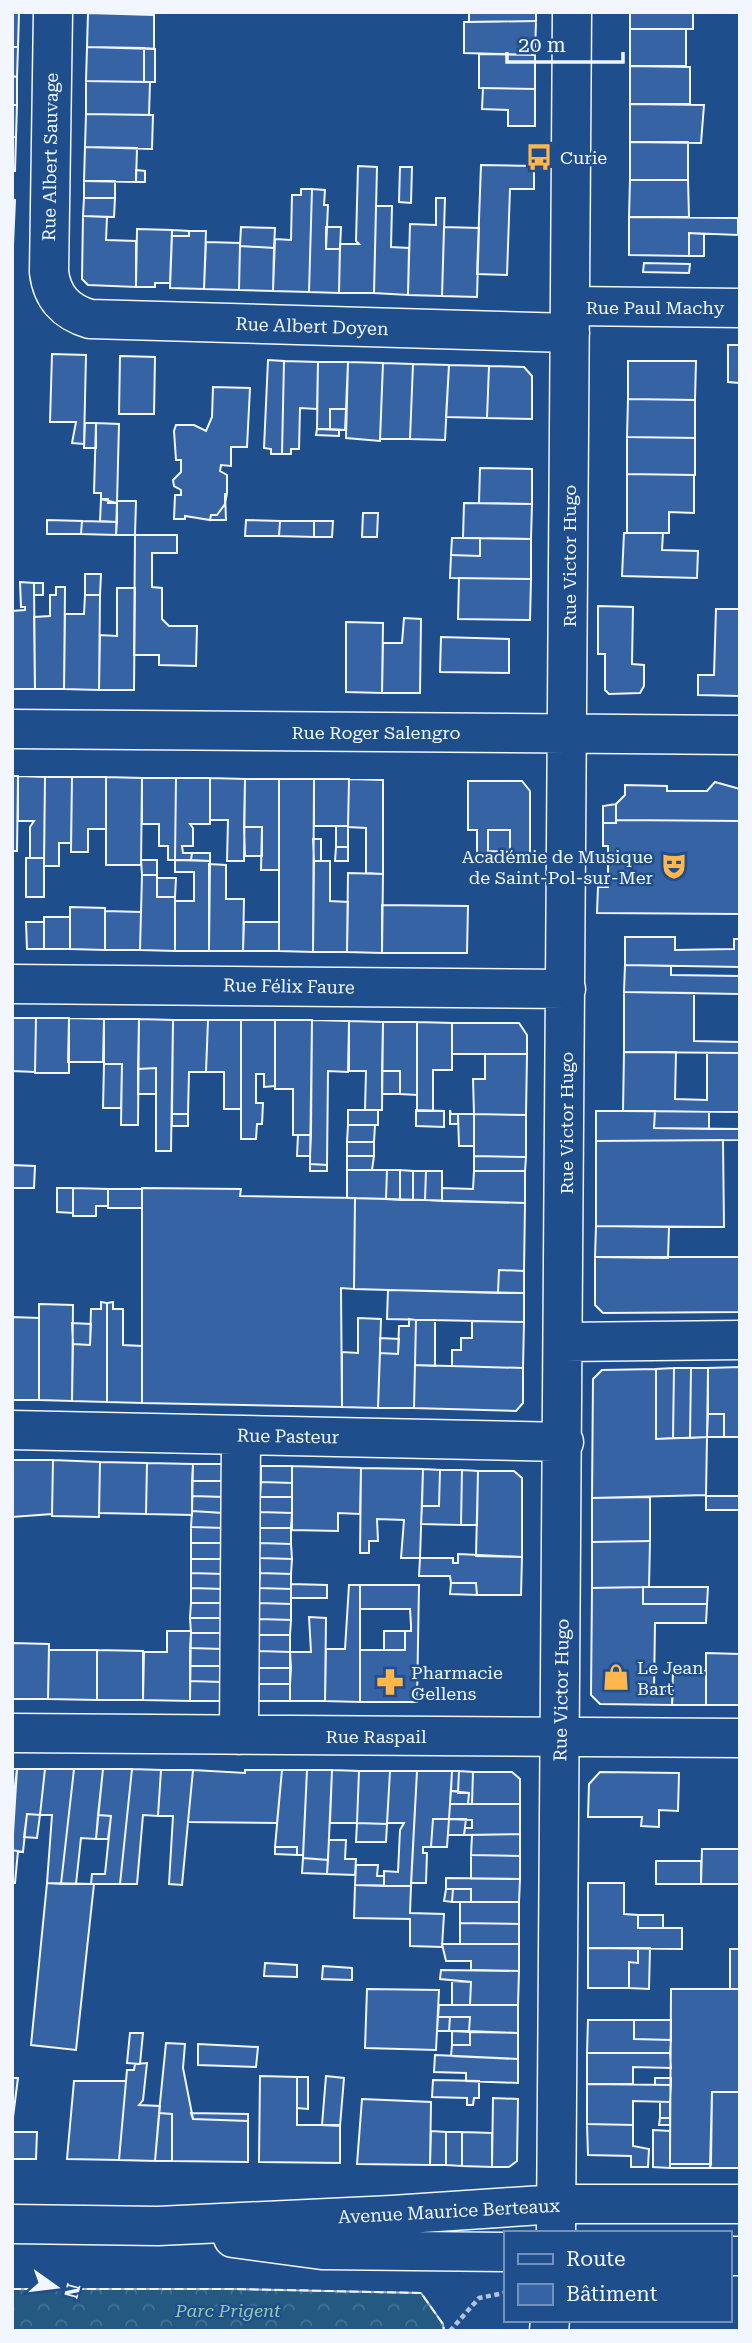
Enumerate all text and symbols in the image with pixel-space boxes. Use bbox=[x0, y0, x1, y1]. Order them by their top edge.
scale bar bbox=[507, 21, 622, 65]
text: 20 m bbox=[518, 33, 566, 57]
street label: Rue Albert Sauvage bbox=[38, 73, 62, 241]
bus stop icon: Curie bbox=[524, 142, 554, 172]
place label: Curie bbox=[560, 147, 607, 168]
street label: Rue Paul Machy bbox=[586, 297, 725, 318]
street label: Rue Albert Doyen bbox=[235, 313, 389, 339]
street label: Rue Victor Hugo bbox=[559, 485, 580, 627]
street label: Rue Roger Salengro bbox=[291, 722, 461, 743]
place label: Académie de Musique de Saint-Pol-sur-Mer bbox=[462, 846, 653, 888]
theatre icon: Académie de Musique de Saint-Pol-sur-Mer bbox=[659, 851, 689, 881]
street label: Rue Félix Faure bbox=[223, 974, 355, 998]
street label: Rue Victor Hugo bbox=[556, 1052, 577, 1194]
street label: Rue Pasteur bbox=[237, 1425, 339, 1447]
street label: Rue Victor Hugo bbox=[549, 1618, 573, 1762]
place label: Le Jean Bart bbox=[637, 1657, 704, 1699]
place label: Pharmacie Gellens bbox=[411, 1662, 503, 1704]
shop icon: Le Jean Bart bbox=[601, 1662, 631, 1692]
pharmacy icon: Pharmacie Gellens bbox=[375, 1667, 405, 1697]
street label: Rue Raspail bbox=[325, 1726, 427, 1747]
street label: Avenue Maurice Berteaux bbox=[338, 2195, 561, 2227]
legend bbox=[504, 2231, 731, 2322]
text: Route bbox=[566, 2247, 625, 2271]
north arrow bbox=[21, 2252, 91, 2322]
text: N bbox=[59, 2281, 85, 2301]
text: Bâtiment bbox=[566, 2282, 658, 2306]
park label: Parc Prigent bbox=[174, 2300, 281, 2321]

